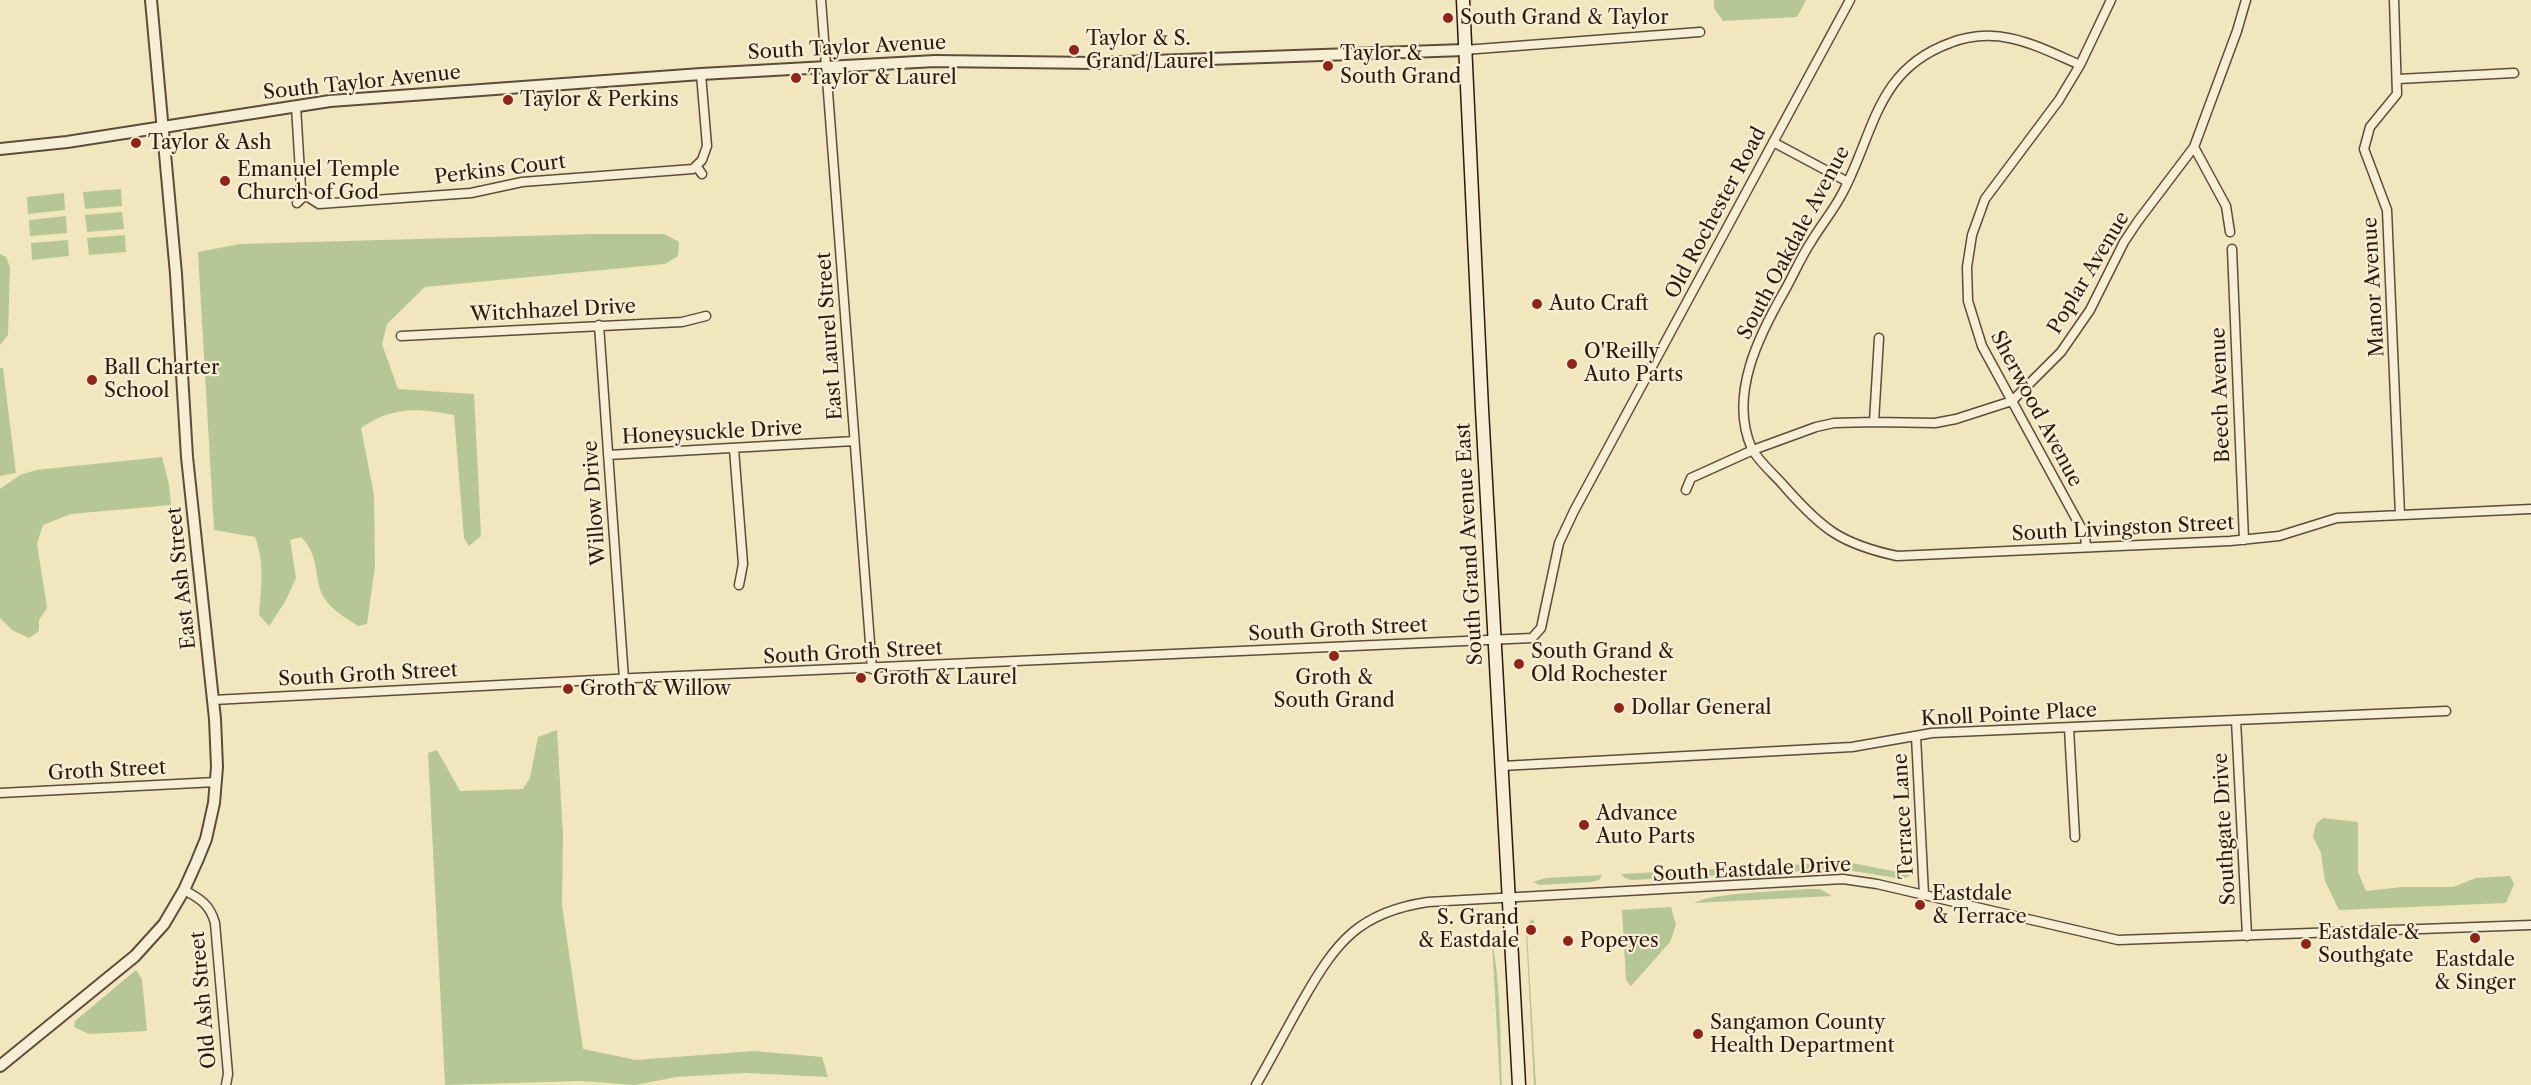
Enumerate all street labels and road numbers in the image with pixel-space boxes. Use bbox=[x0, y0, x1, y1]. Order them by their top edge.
street label: South Taylor Avenue bbox=[747, 31, 947, 65]
street label: South Taylor Avenue bbox=[262, 61, 462, 105]
street label: Old Rochester Road bbox=[1661, 123, 1771, 303]
street label: South Oakdale Avenue bbox=[1733, 142, 1855, 344]
street label: Perkins Court bbox=[433, 150, 567, 190]
street label: Poplar Avenue bbox=[2043, 207, 2135, 339]
street label: Manor Avenue bbox=[2358, 216, 2390, 358]
street label: East Laurel Street bbox=[812, 251, 848, 421]
street label: Witchhazel Drive bbox=[470, 295, 636, 327]
street label: Sherwood Avenue bbox=[1985, 327, 2087, 491]
street label: Beech Avenue bbox=[2207, 327, 2235, 463]
street label: Honeysuckle Drive bbox=[621, 416, 803, 450]
street label: South Grand Avenue East bbox=[1452, 422, 1488, 666]
street label: Willow Drive bbox=[579, 440, 611, 566]
street label: East Ash Street bbox=[163, 505, 201, 651]
street label: South Livingston Street bbox=[2011, 511, 2235, 547]
street label: South Groth Street bbox=[1248, 613, 1428, 647]
street label: South Groth Street bbox=[763, 636, 943, 670]
street label: South Groth Street bbox=[278, 658, 458, 692]
street label: Knoll Pointe Place bbox=[1920, 698, 2098, 732]
street label: Terrace Lane bbox=[1889, 752, 1919, 880]
street label: Southgate Drive bbox=[2209, 752, 2241, 906]
street label: Groth Street bbox=[47, 756, 167, 786]
street label: South Eastdale Drive bbox=[1652, 853, 1852, 887]
street label: Old Ash Street bbox=[186, 930, 222, 1070]

